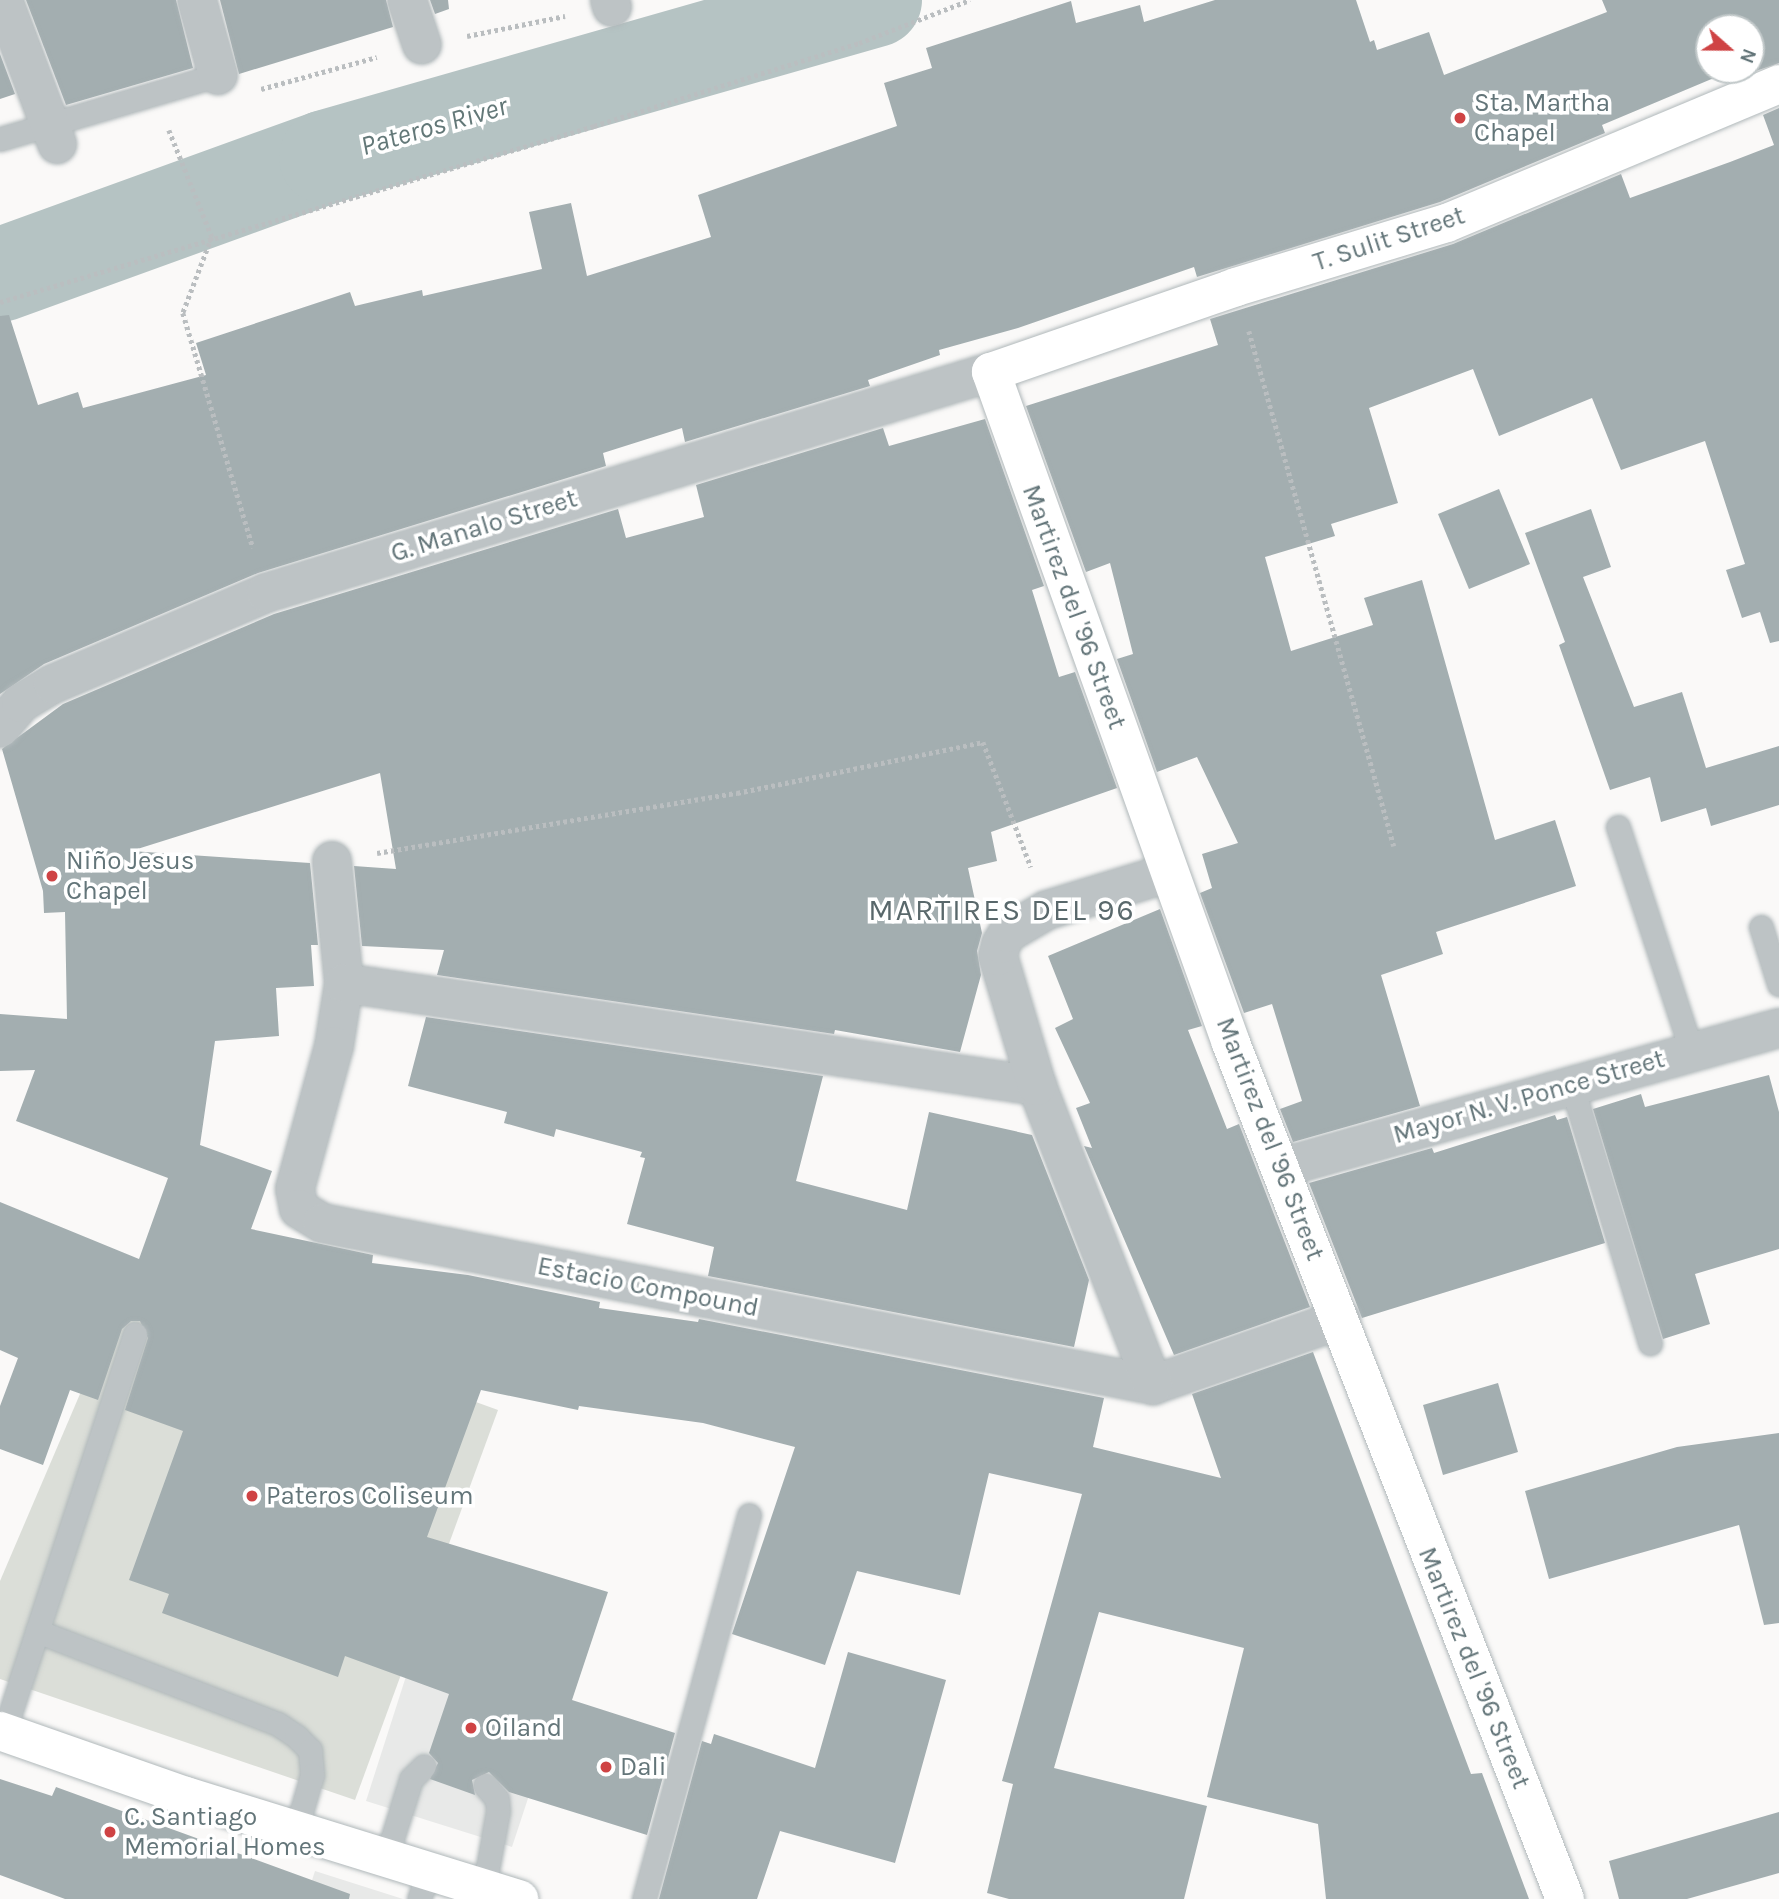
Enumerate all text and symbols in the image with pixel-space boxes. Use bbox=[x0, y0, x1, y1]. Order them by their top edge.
north arrow bbox=[1695, 14, 1765, 84]
text: N bbox=[1735, 46, 1760, 66]
place label: Sta. Martha Chapel bbox=[1474, 87, 1610, 148]
water label: Pateros River bbox=[357, 89, 511, 163]
marker: Sta. Martha Chapel bbox=[1452, 110, 1468, 126]
street label: T. Sulit Street bbox=[1309, 200, 1469, 278]
street label: Martirez del '96 Street bbox=[1015, 481, 1133, 733]
street label: G. Manalo Street bbox=[387, 483, 581, 569]
place label: Niño Jesus Chapel bbox=[66, 845, 195, 906]
marker: Niño Jesus Chapel bbox=[44, 868, 60, 884]
district label: MARTIRES DEL 96 bbox=[870, 892, 1134, 928]
street label: Martirez del '96 Street bbox=[1209, 1013, 1331, 1265]
street label: Mayor N. V. Ponce Street bbox=[1390, 1043, 1668, 1151]
street label: Estacio Compound bbox=[535, 1250, 761, 1324]
place label: Pateros Coliseum bbox=[266, 1480, 474, 1512]
marker: Pateros Coliseum bbox=[244, 1488, 260, 1504]
street label: Martirez del '96 Street bbox=[1411, 1543, 1537, 1793]
place label: Oiland bbox=[485, 1712, 562, 1744]
marker: Oiland bbox=[463, 1720, 479, 1736]
place label: Dali bbox=[620, 1751, 667, 1783]
marker: Dali bbox=[598, 1759, 614, 1775]
place label: C. Santiago Memorial Homes bbox=[124, 1801, 326, 1862]
marker: C. Santiago Memorial Homes bbox=[102, 1824, 118, 1840]

